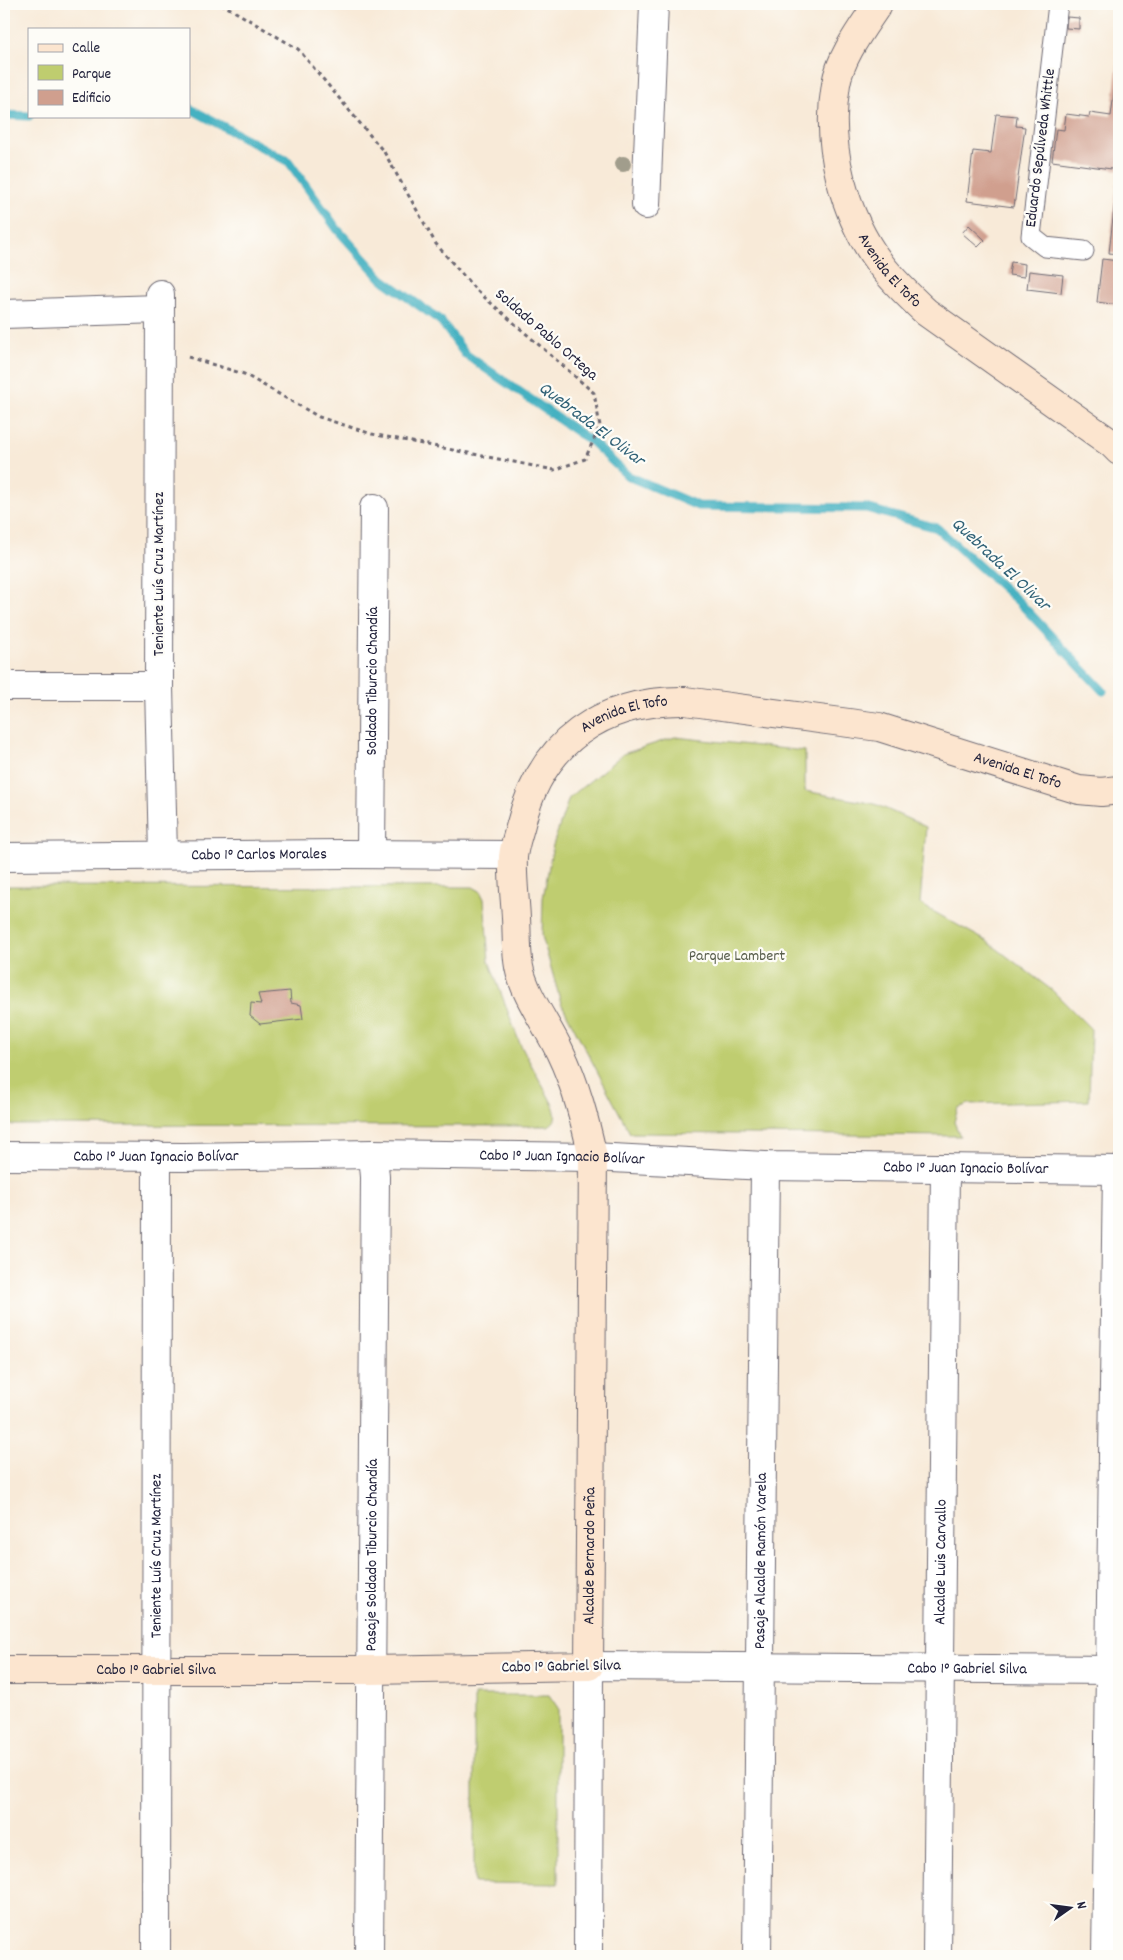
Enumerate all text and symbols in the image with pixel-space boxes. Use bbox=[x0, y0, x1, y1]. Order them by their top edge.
legend bbox=[28, 28, 190, 118]
text: Calle bbox=[72, 38, 101, 60]
text: Parque bbox=[72, 64, 112, 86]
street label: Eduardo Sepúlveda Whittle bbox=[1020, 67, 1062, 229]
text: Edificio bbox=[72, 88, 111, 110]
street label: Avenida El Tofo bbox=[852, 229, 927, 313]
street label: Soldado Pablo Ortega bbox=[489, 284, 603, 387]
water label: Quebrada El Olivar bbox=[533, 377, 651, 475]
street label: Teniente Luís Cruz Martínez bbox=[148, 492, 171, 656]
water label: Quebrada El Olivar bbox=[945, 512, 1057, 619]
street label: Soldado Tiburcio Chandía bbox=[360, 606, 385, 755]
street label: Avenida El Tofo bbox=[576, 690, 669, 739]
street label: Avenida El Tofo bbox=[971, 746, 1065, 795]
street label: Cabo 1° Carlos Morales bbox=[191, 843, 327, 867]
park label: Parque Lambert bbox=[689, 945, 785, 968]
street label: Cabo 1° Juan Ignacio Bolívar bbox=[479, 1144, 645, 1171]
street label: Cabo 1° Juan Ignacio Bolívar bbox=[73, 1145, 239, 1169]
street label: Cabo 1° Juan Ignacio Bolívar bbox=[883, 1156, 1049, 1181]
street label: Pasaje Soldado Tiburcio Chandía bbox=[360, 1458, 384, 1651]
street label: Pasaje Alcalde Ramón Varela bbox=[749, 1472, 773, 1649]
street label: Teniente Luís Cruz Martínez bbox=[145, 1474, 168, 1638]
street label: Alcalde Bernardo Peña bbox=[578, 1487, 602, 1625]
street label: Alcalde Luis Carvallo bbox=[929, 1499, 953, 1625]
street label: Cabo 1° Gabriel Silva bbox=[501, 1654, 621, 1680]
street label: Cabo 1° Gabriel Silva bbox=[907, 1657, 1027, 1681]
street label: Cabo 1° Gabriel Silva bbox=[96, 1659, 216, 1682]
north arrow bbox=[1046, 1882, 1096, 1932]
text: N bbox=[1070, 1900, 1091, 1911]

